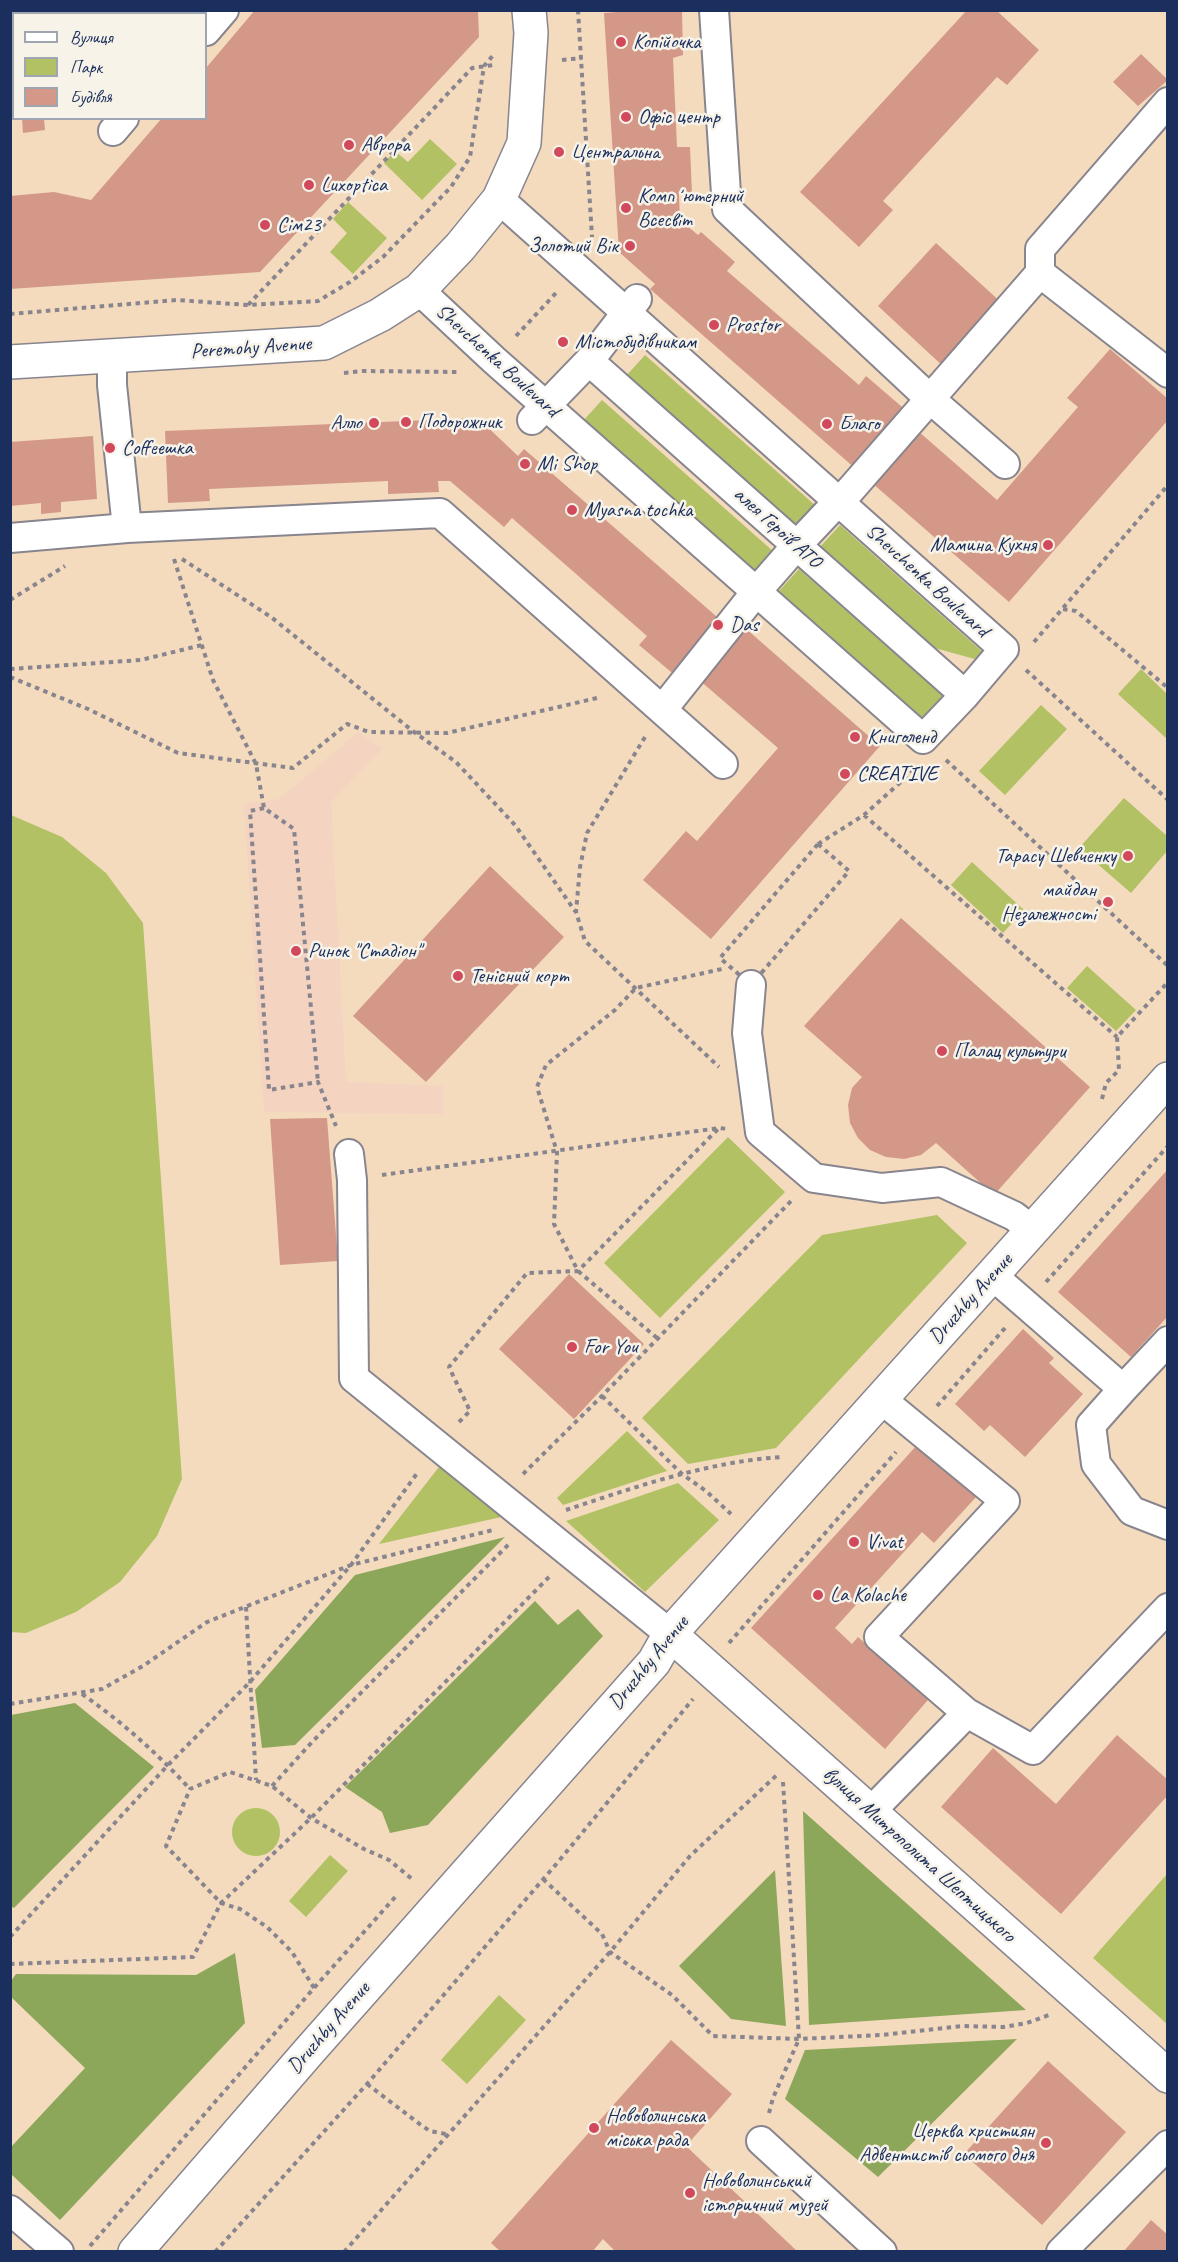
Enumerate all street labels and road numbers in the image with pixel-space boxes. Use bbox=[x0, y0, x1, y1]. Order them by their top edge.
street label: Shevchenka Boulevard bbox=[430, 299, 564, 423]
street label: Peremohy Avenue bbox=[190, 331, 312, 365]
street label: алея Героїв АТО bbox=[728, 482, 826, 574]
street label: Shevchenka Boulevard bbox=[860, 519, 994, 643]
street label: Druzhby Avenue bbox=[924, 1248, 1018, 1350]
street label: Druzhby Avenue bbox=[604, 1611, 694, 1715]
street label: вулиця Митрополита Шептицького bbox=[817, 1762, 1021, 1948]
street label: Druzhby Avenue bbox=[282, 1977, 376, 2079]

